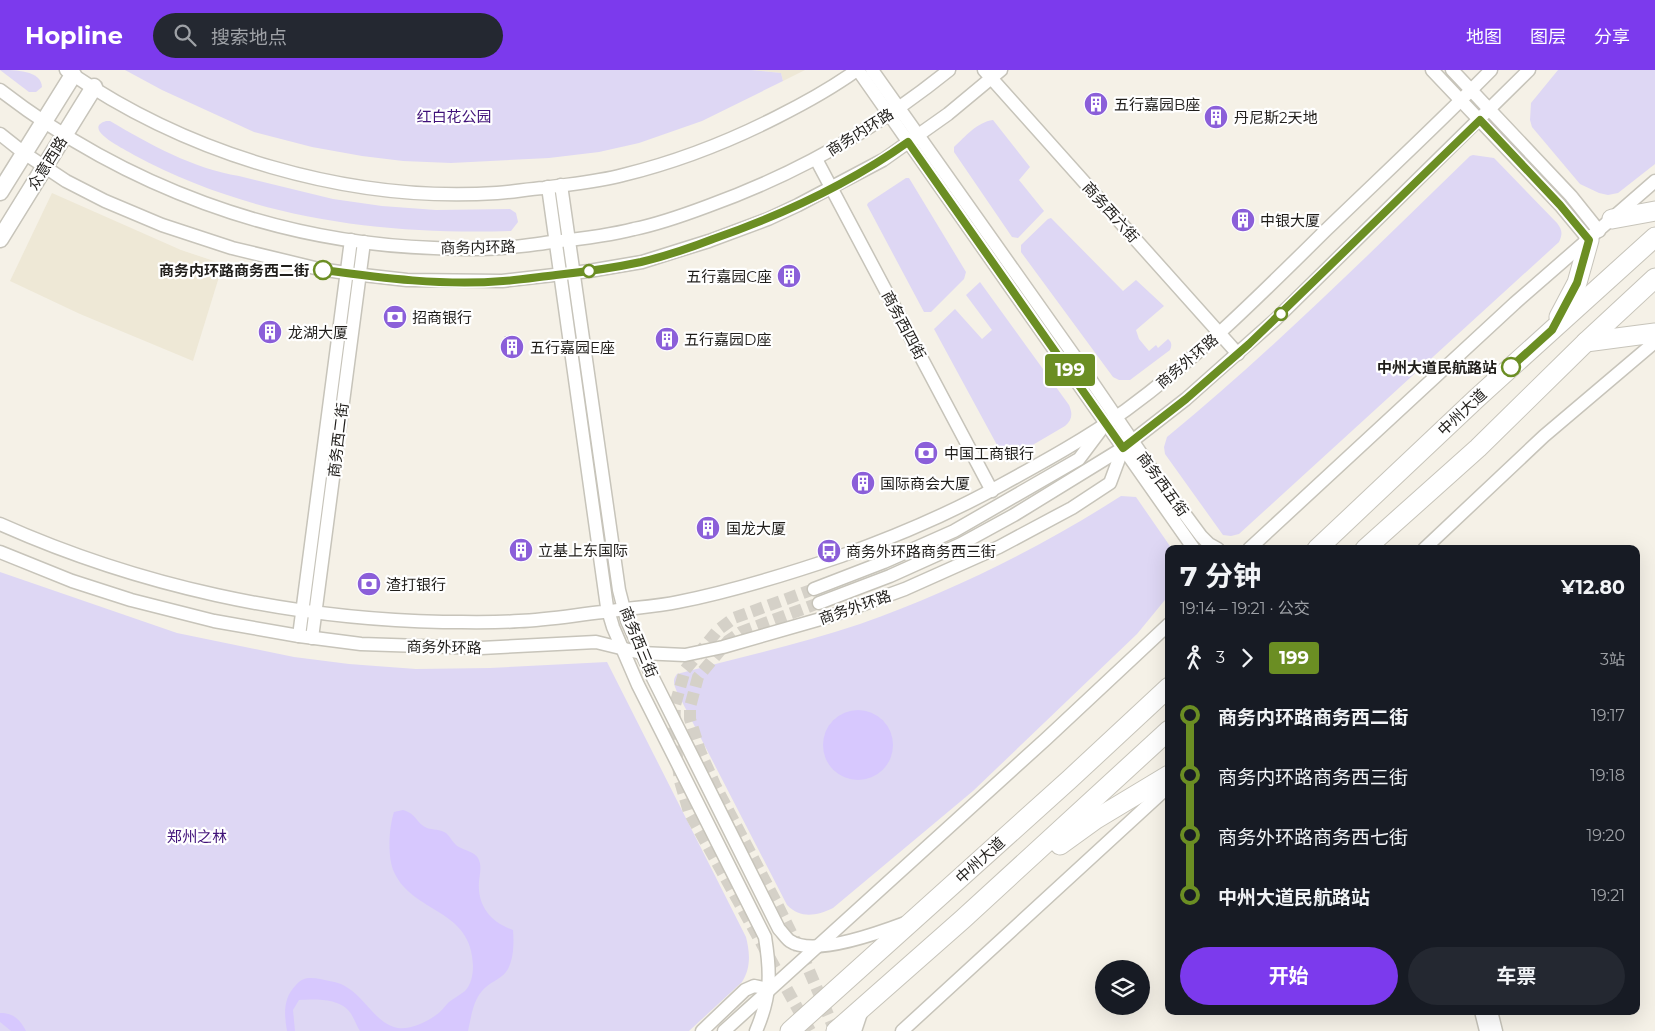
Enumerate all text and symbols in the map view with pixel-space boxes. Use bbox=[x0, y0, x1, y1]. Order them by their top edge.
search box bbox=[153, 13, 503, 58]
text: Hopline bbox=[25, 21, 123, 50]
icon: search bbox=[171, 21, 199, 49]
text: 搜索地点 bbox=[211, 26, 287, 49]
text: 地图 bbox=[1466, 26, 1502, 48]
text: 图层 bbox=[1530, 26, 1566, 48]
text: 分享 bbox=[1594, 26, 1630, 48]
building icon: 五行嘉园B座 bbox=[1083, 91, 1109, 117]
place label: 五行嘉园B座 bbox=[1114, 95, 1200, 114]
street label: 商务内环路 bbox=[823, 104, 897, 160]
building icon: 丹尼斯2天地 bbox=[1203, 104, 1229, 130]
park label: 红白花公园 bbox=[416, 107, 492, 126]
place label: 丹尼斯2天地 bbox=[1234, 108, 1318, 127]
street label: 众意西路 bbox=[23, 133, 71, 193]
street label: 商务西六街 bbox=[1079, 178, 1143, 246]
building icon: 中银大厦 bbox=[1230, 207, 1256, 233]
place label: 中银大厦 bbox=[1260, 211, 1320, 230]
street label: 商务内环路 bbox=[440, 237, 516, 257]
marker: 商务内环路商务西二街 bbox=[313, 260, 333, 280]
place label: 商务内环路商务西二街 bbox=[159, 261, 309, 280]
building icon: 五行嘉园C座 bbox=[776, 263, 802, 289]
unlabelled marker bbox=[582, 264, 596, 278]
place label: 五行嘉园C座 bbox=[686, 267, 772, 286]
street label: 商务西四街 bbox=[878, 287, 930, 363]
bank icon: 招商银行 bbox=[382, 304, 408, 330]
unlabelled marker bbox=[1274, 307, 1288, 321]
place label: 招商银行 bbox=[412, 308, 472, 327]
building icon: 龙湖大厦 bbox=[257, 319, 283, 345]
place label: 龙湖大厦 bbox=[288, 323, 348, 342]
building icon: 五行嘉园D座 bbox=[654, 326, 680, 352]
place label: 五行嘉园D座 bbox=[684, 330, 771, 349]
street label: 商务外环路 bbox=[1152, 330, 1222, 392]
building icon: 五行嘉园E座 bbox=[499, 334, 525, 360]
place label: 五行嘉园E座 bbox=[530, 338, 615, 357]
line badge: 199 bbox=[1041, 354, 1099, 386]
marker: 中州大道民航路站 bbox=[1501, 357, 1521, 377]
place label: 中州大道民航路站 bbox=[1377, 358, 1497, 377]
text: 199 bbox=[1055, 359, 1085, 381]
street label: 中州大道 bbox=[1434, 385, 1490, 439]
street label: 商务西二街 bbox=[324, 402, 352, 478]
bank icon: 中国工商银行 bbox=[913, 440, 939, 466]
place label: 中国工商银行 bbox=[944, 444, 1034, 463]
street label: 商务西五街 bbox=[1133, 448, 1193, 520]
building icon: 国际商会大厦 bbox=[850, 470, 876, 496]
place label: 国际商会大厦 bbox=[880, 474, 970, 493]
building icon: 国龙大厦 bbox=[695, 515, 721, 541]
place label: 国龙大厦 bbox=[726, 519, 786, 538]
building icon: 立基上东国际 bbox=[508, 537, 534, 563]
bus stop icon: 商务外环路商务西三街 bbox=[816, 538, 842, 564]
place label: 立基上东国际 bbox=[538, 541, 628, 560]
place label: 商务外环路商务西三街 bbox=[846, 542, 996, 561]
text: 7 分钟 bbox=[1180, 559, 1261, 593]
bank icon: 渣打银行 bbox=[356, 571, 382, 597]
place label: 渣打银行 bbox=[386, 575, 446, 594]
text: ¥12.80 bbox=[1561, 576, 1625, 599]
street label: 商务外环路 bbox=[816, 586, 894, 628]
text: 19:14 – 19:21 · 公交 bbox=[1180, 599, 1310, 618]
street label: 商务西三街 bbox=[616, 604, 662, 680]
street label: 商务外环路 bbox=[406, 637, 482, 657]
icon: walk bbox=[1180, 644, 1208, 672]
icon: forward bbox=[1233, 644, 1261, 672]
text: 199 bbox=[1279, 647, 1309, 669]
text: 3 bbox=[1216, 648, 1225, 667]
text: 3站 bbox=[1600, 650, 1625, 669]
text: 商务内环路商务西二街 bbox=[1218, 706, 1408, 729]
text: 19:17 bbox=[1591, 706, 1625, 725]
text: 商务内环路商务西三街 bbox=[1218, 766, 1408, 789]
text: 19:18 bbox=[1590, 766, 1625, 785]
text: 商务外环路商务西七街 bbox=[1218, 826, 1408, 849]
text: 19:20 bbox=[1586, 826, 1625, 845]
park label: 郑州之林 bbox=[167, 827, 227, 846]
street label: 中州大道 bbox=[951, 833, 1009, 887]
text: 中州大道民航路站 bbox=[1218, 886, 1370, 909]
text: 19:21 bbox=[1591, 886, 1625, 905]
button: 开始 bbox=[1180, 947, 1398, 1005]
button: 车票 bbox=[1408, 947, 1625, 1005]
map controls bbox=[1095, 960, 1150, 1015]
button: layers bbox=[1095, 960, 1150, 1015]

